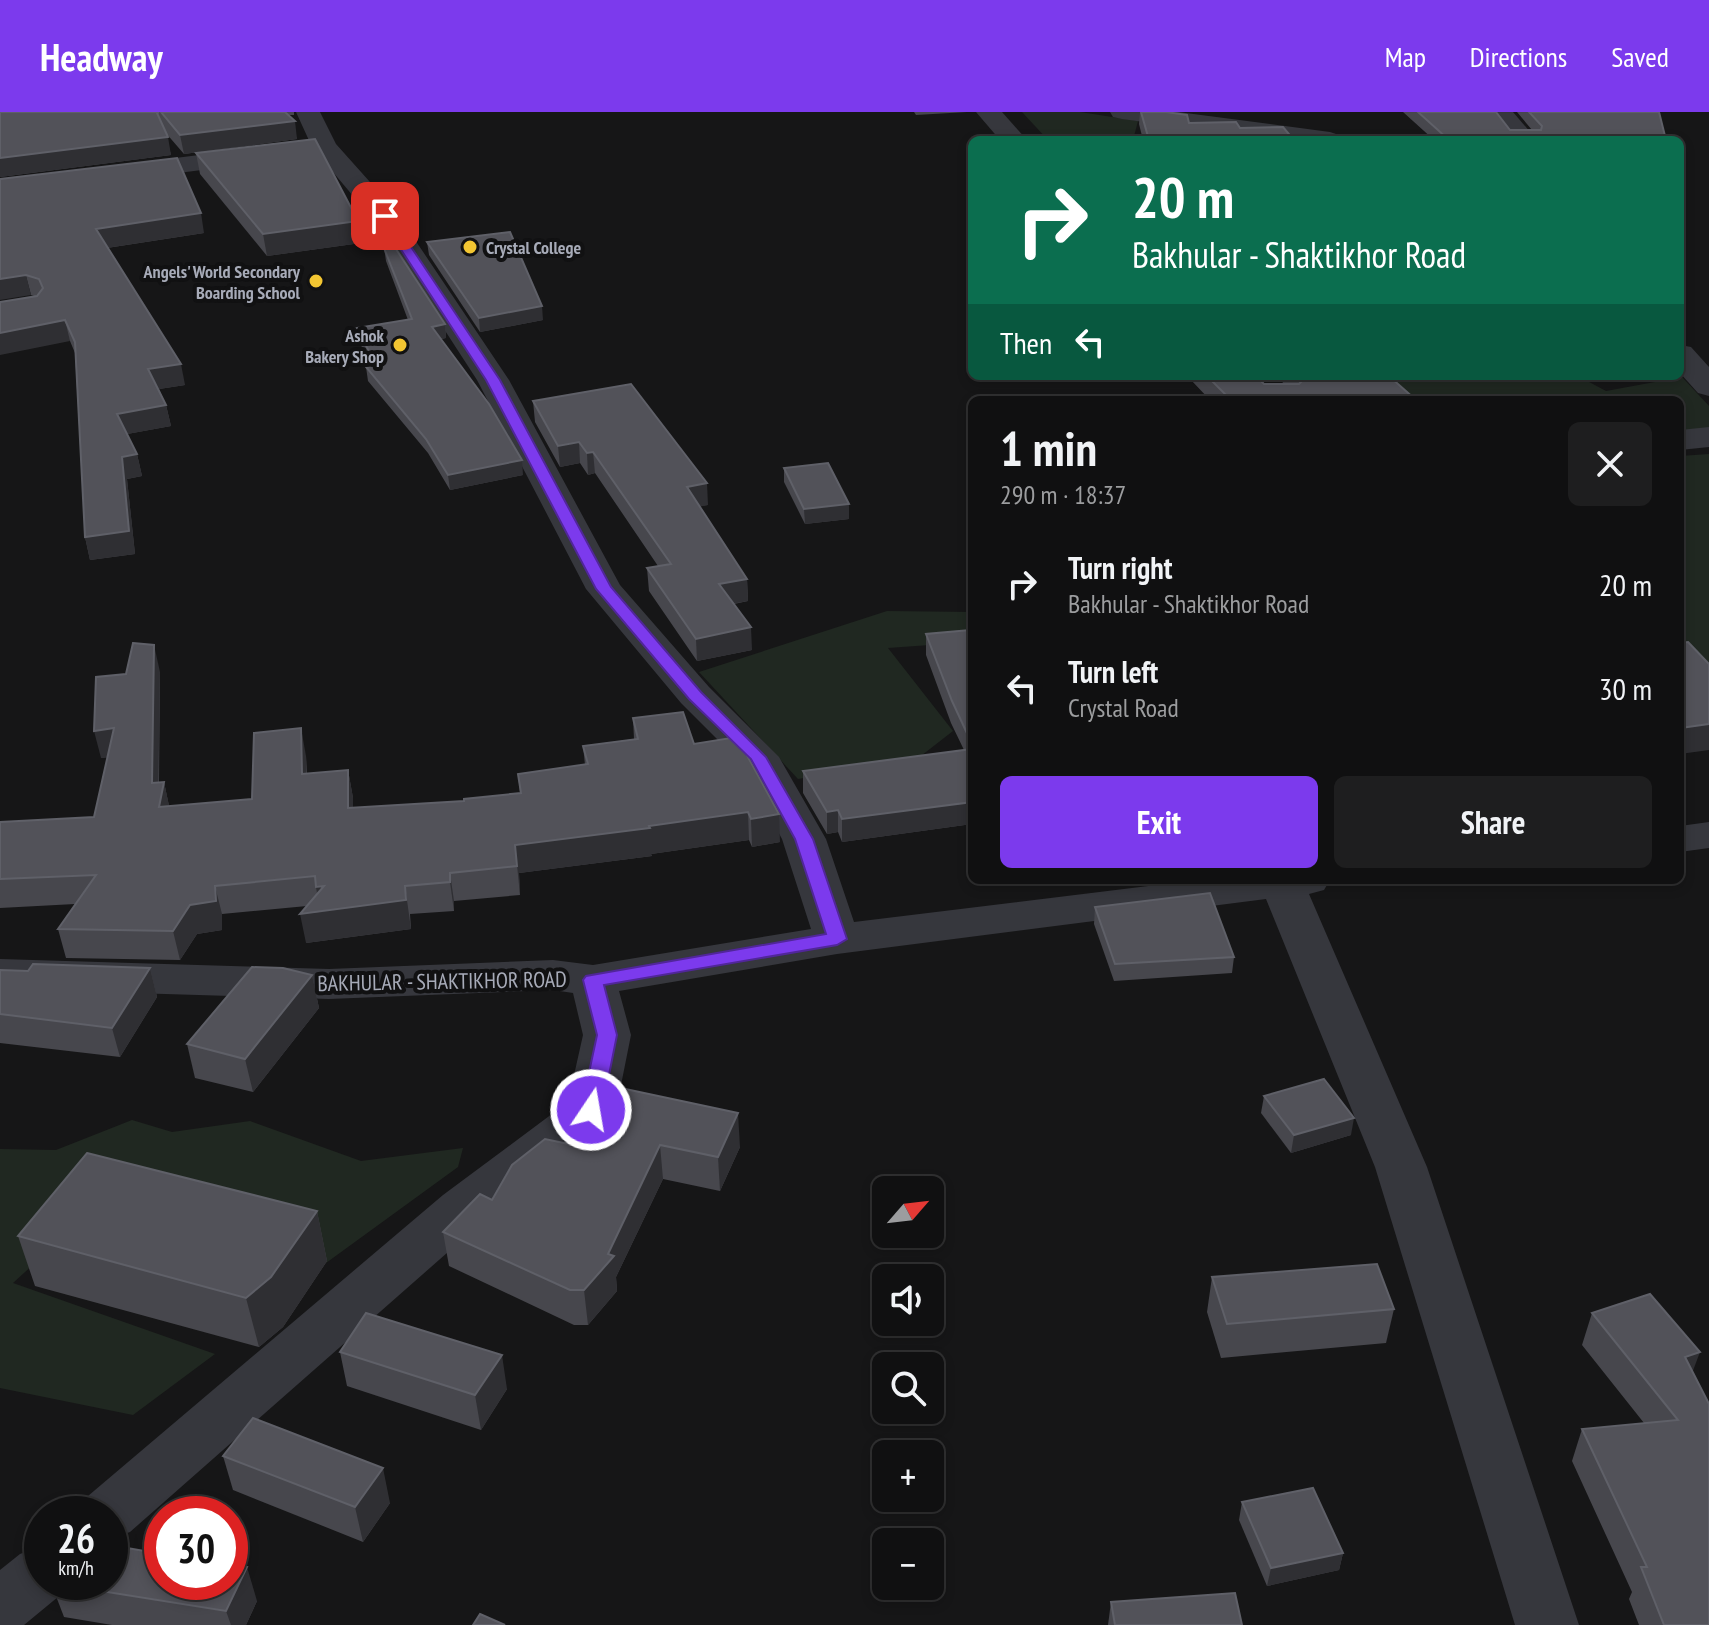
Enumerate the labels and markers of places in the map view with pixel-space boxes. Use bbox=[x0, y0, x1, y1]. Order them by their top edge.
pin bbox=[351, 182, 419, 250]
place label: Crystal College bbox=[486, 236, 582, 259]
marker: Crystal College bbox=[461, 238, 479, 256]
place label: Angels' World Secondary Boarding School bbox=[143, 260, 301, 304]
marker: Angels' World Secondary Boarding School bbox=[307, 272, 325, 290]
place label: Ashok Bakery Shop bbox=[305, 324, 385, 368]
marker: Ashok Bakery Shop bbox=[391, 336, 409, 354]

